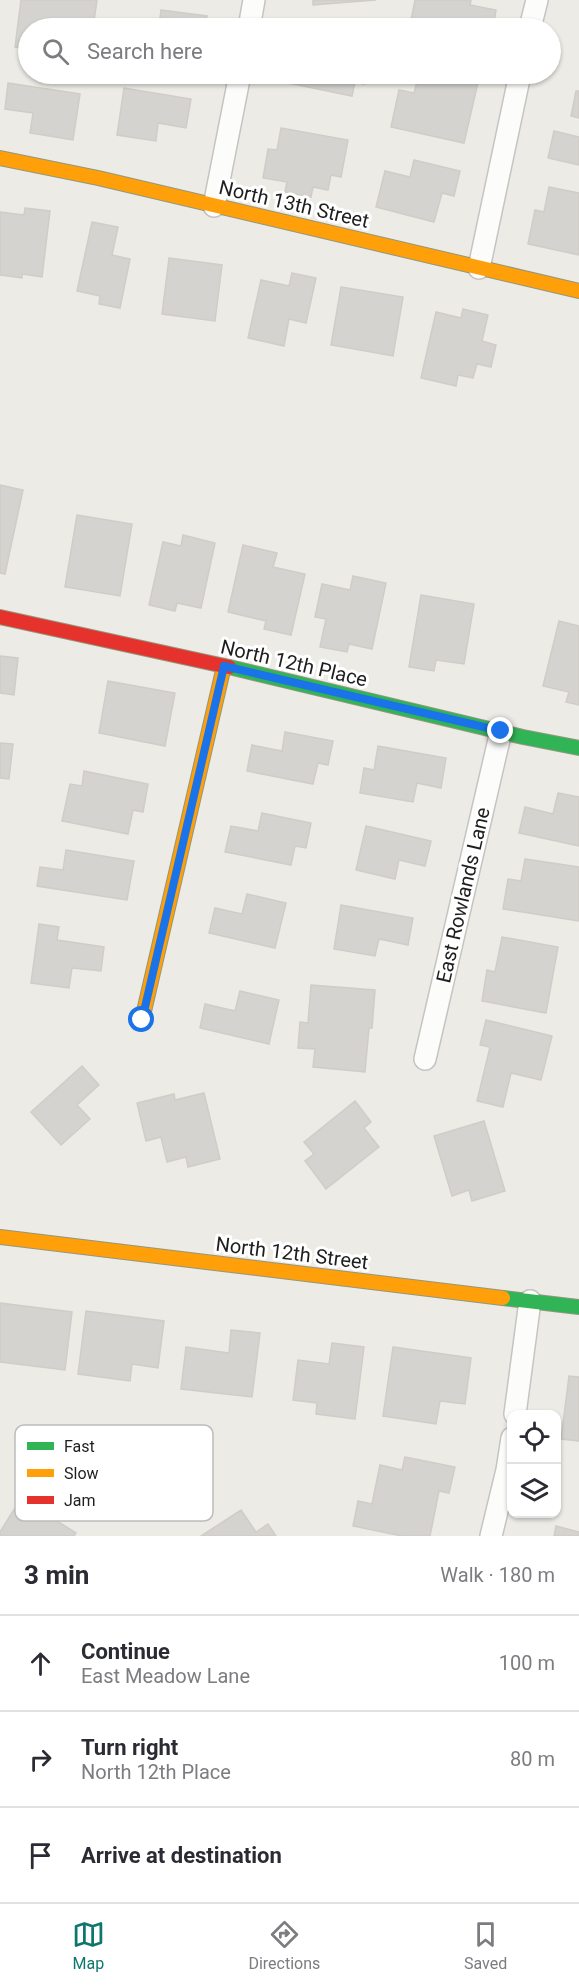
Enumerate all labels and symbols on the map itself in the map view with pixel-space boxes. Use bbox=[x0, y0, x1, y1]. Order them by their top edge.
street label: North 13th Street bbox=[217, 175, 371, 233]
street label: North 12th Place bbox=[218, 634, 370, 692]
route end bbox=[487, 717, 513, 743]
street label: East Rowlands Lane bbox=[431, 805, 495, 985]
route start bbox=[128, 1006, 154, 1032]
street label: North 12th Street bbox=[214, 1232, 370, 1274]
legend bbox=[15, 1425, 213, 1521]
text: Fast bbox=[64, 1437, 95, 1456]
text: Slow bbox=[64, 1464, 99, 1483]
text: Jam bbox=[64, 1491, 96, 1510]

